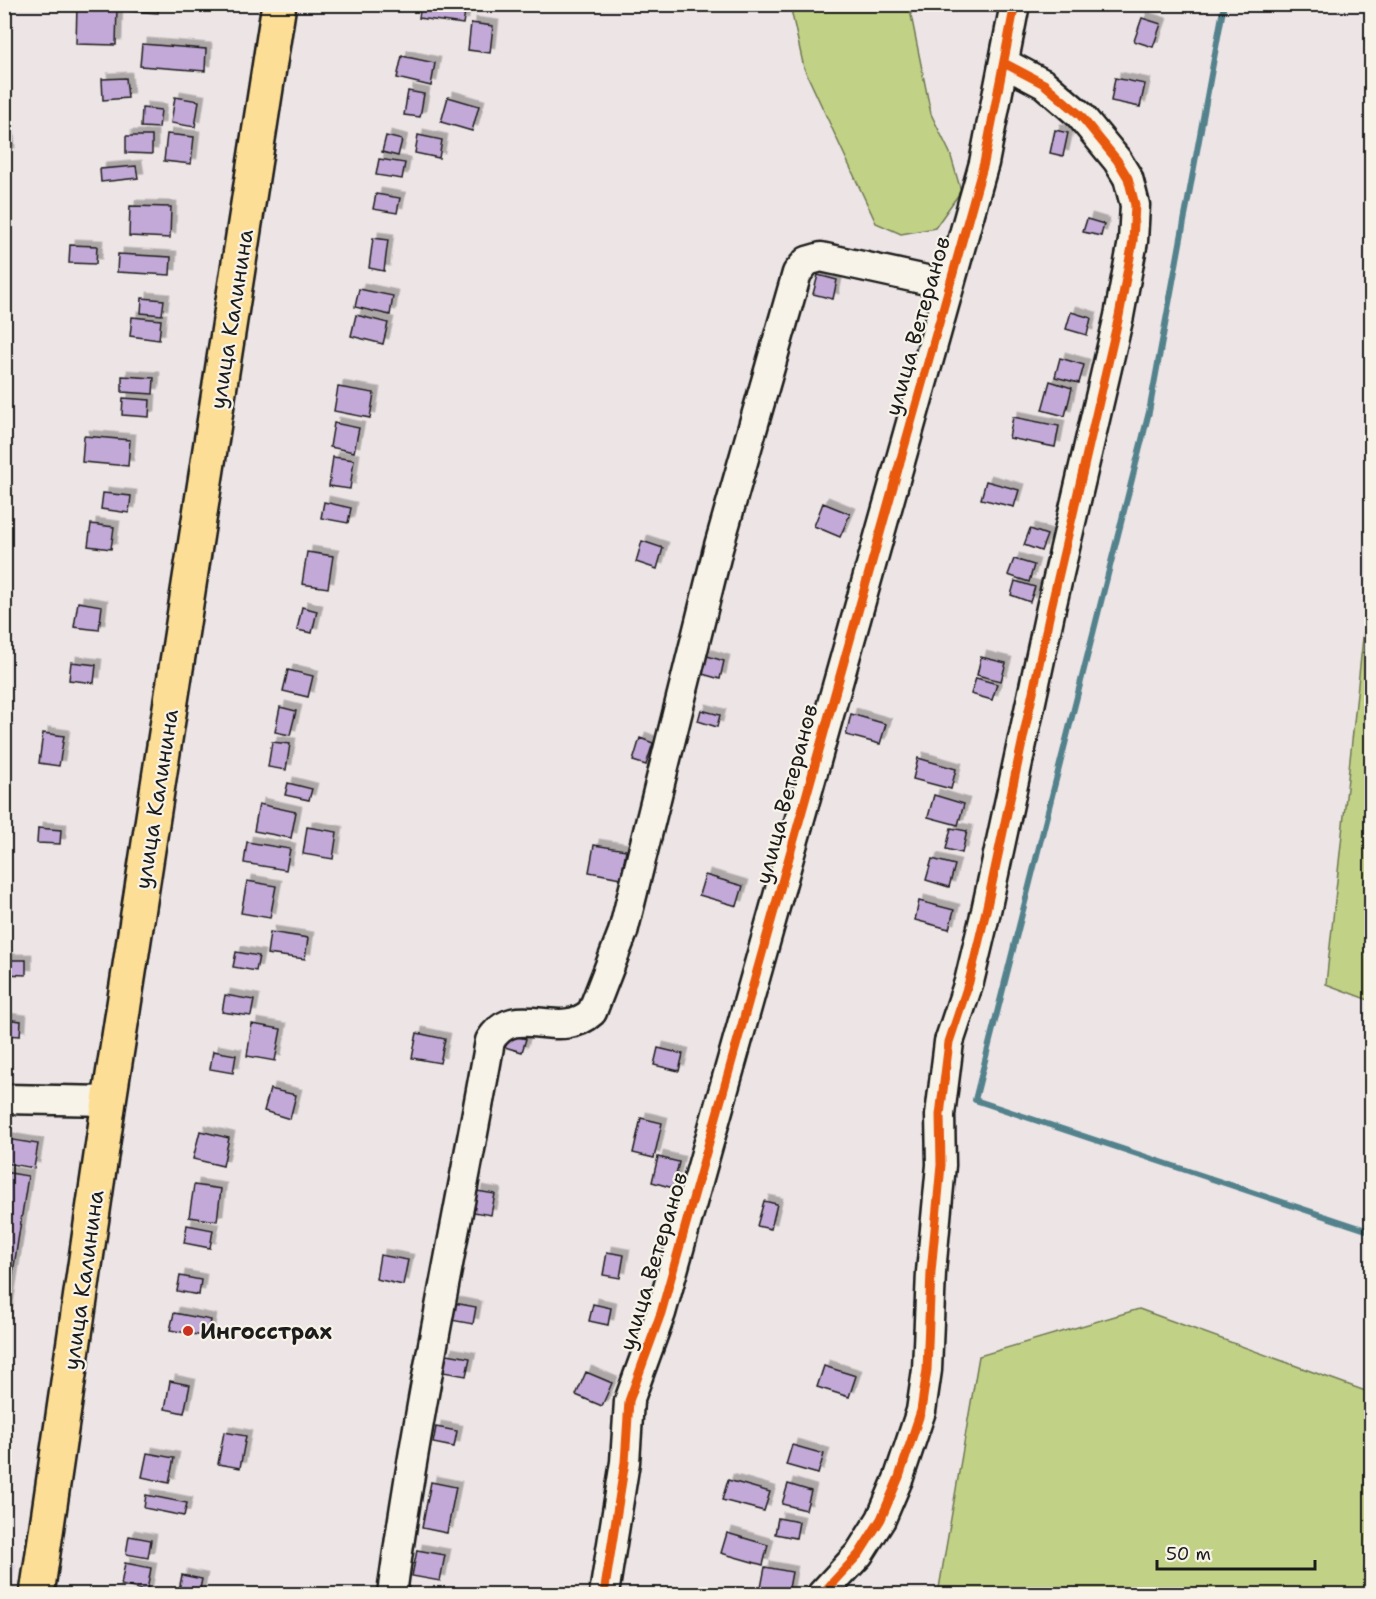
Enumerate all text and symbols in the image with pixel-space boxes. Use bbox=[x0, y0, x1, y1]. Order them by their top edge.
street label: улица Калинина bbox=[203, 227, 260, 411]
street label: улица Ветеранов bbox=[878, 233, 957, 419]
street label: улица Ветеранов bbox=[749, 701, 824, 887]
street label: улица Калинина bbox=[128, 707, 185, 891]
street label: улица Ветеранов bbox=[613, 1168, 694, 1354]
street label: улица Калинина bbox=[56, 1188, 111, 1372]
place label: Ингосстрах bbox=[200, 1317, 332, 1346]
marker: Ингосстрах bbox=[181, 1324, 195, 1338]
scale bar bbox=[1157, 1533, 1314, 1571]
text: 50 m bbox=[1166, 1542, 1211, 1566]

